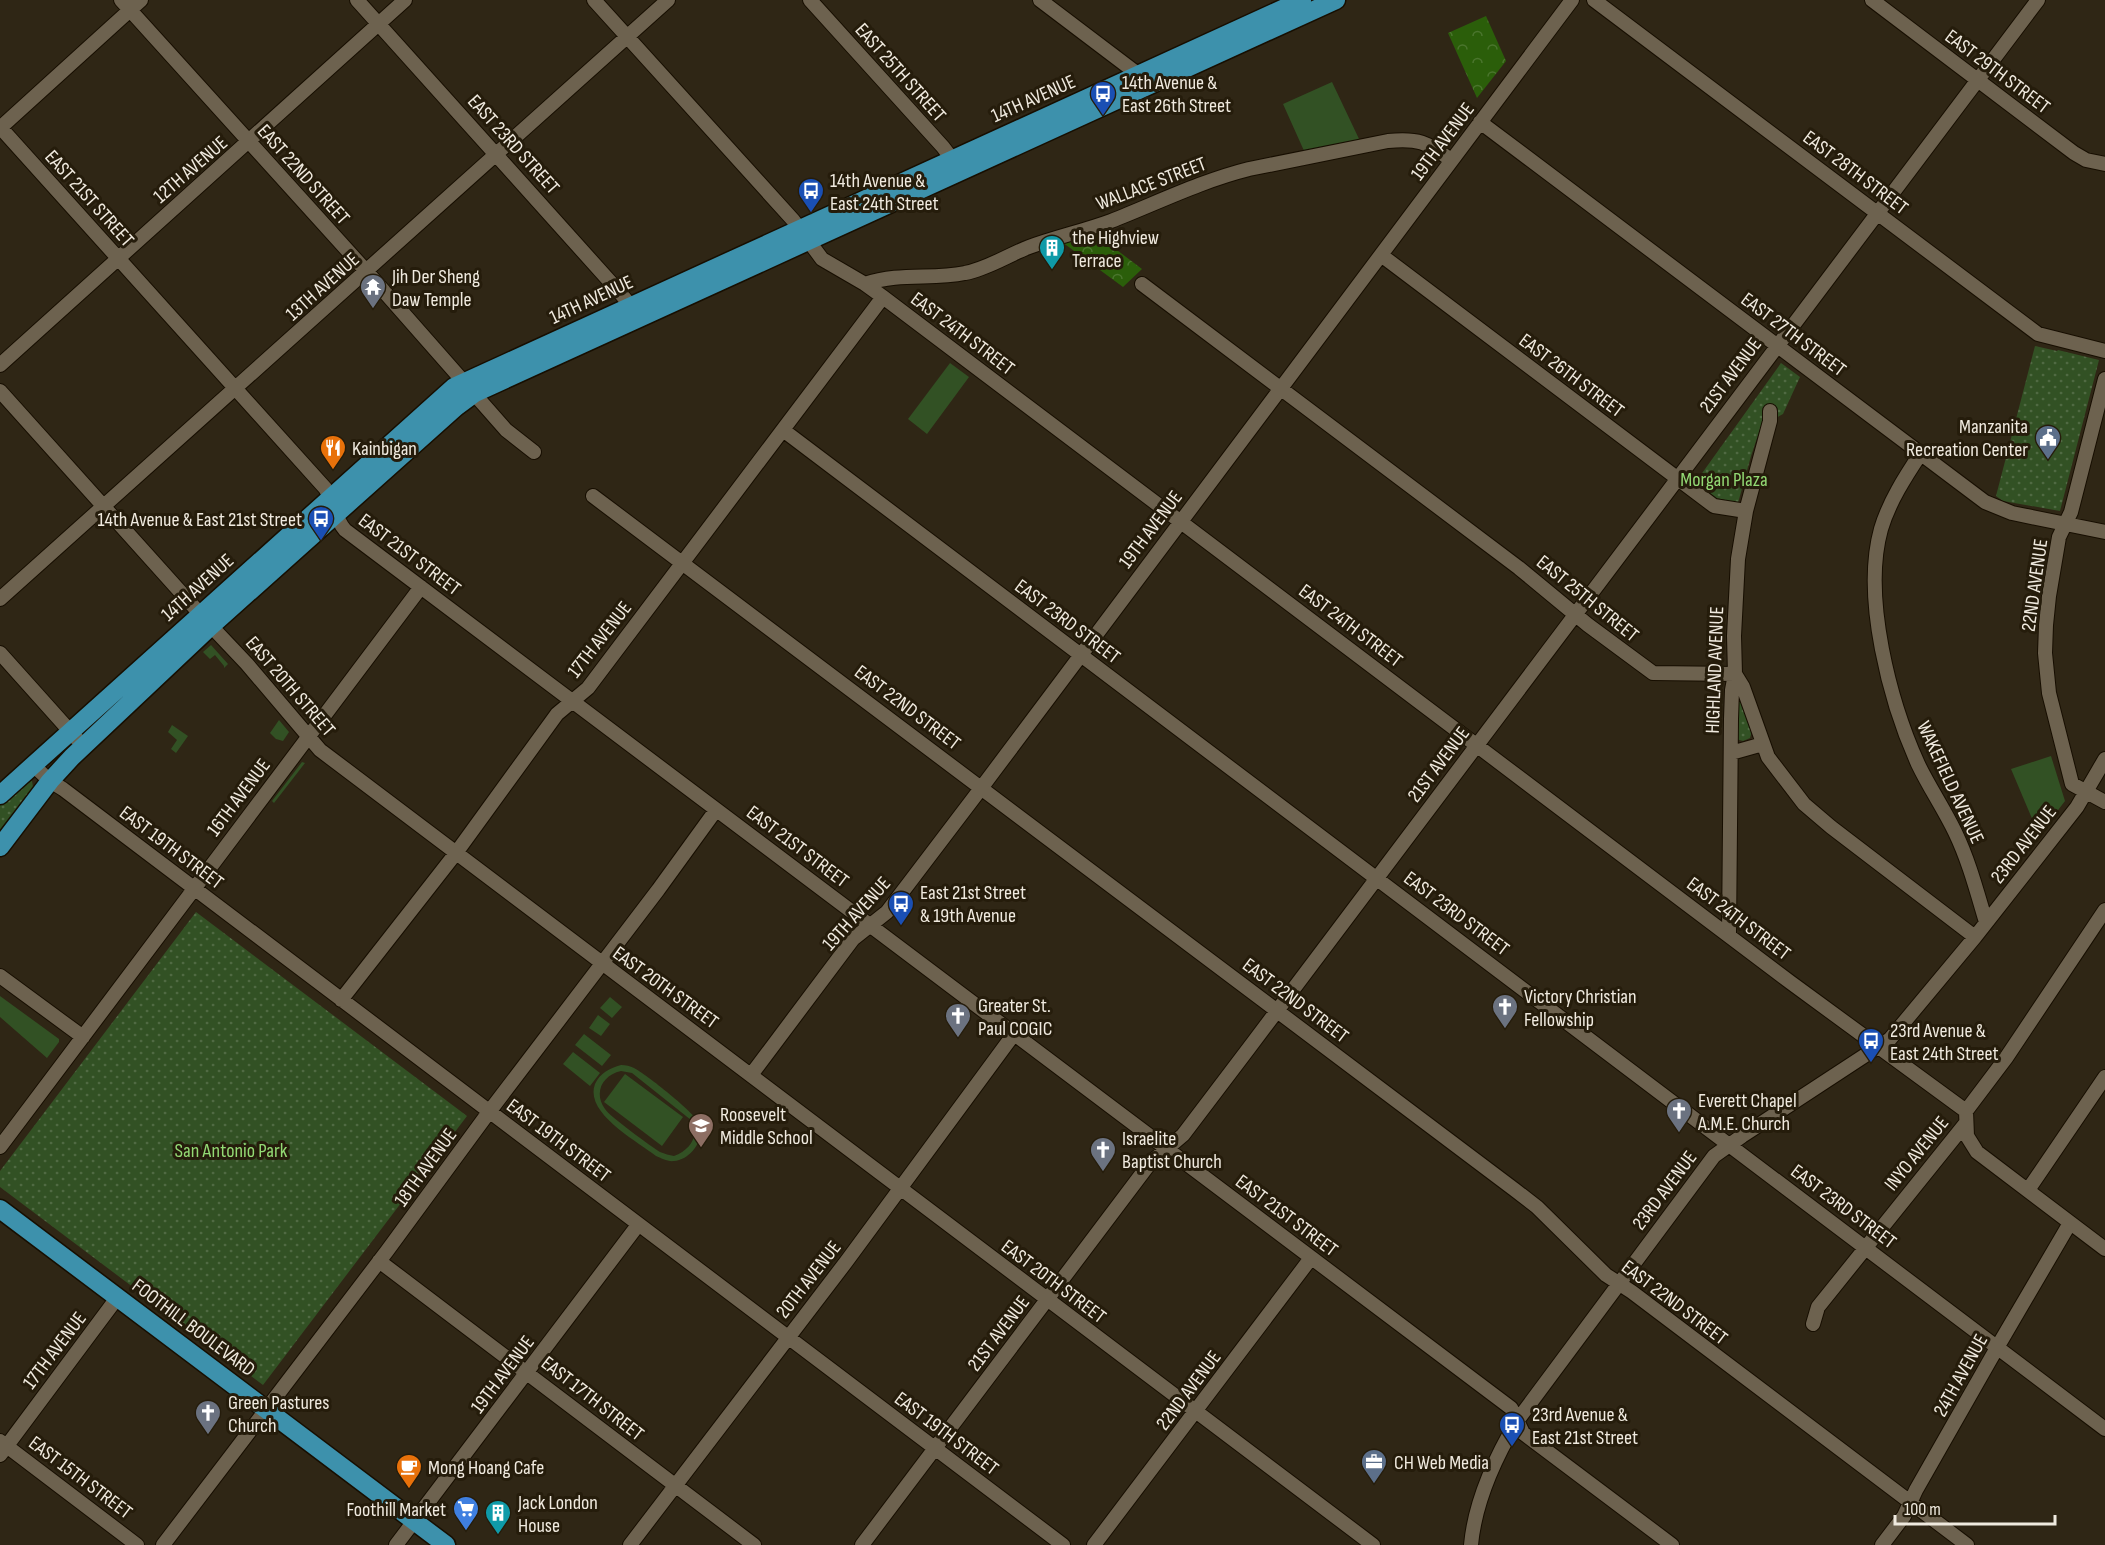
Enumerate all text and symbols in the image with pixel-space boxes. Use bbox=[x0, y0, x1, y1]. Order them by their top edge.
street label: EAST 25TH STREET bbox=[850, 18, 951, 127]
street label: EAST 29TH STREET bbox=[1940, 25, 2055, 119]
street label: 14TH AVENUE bbox=[988, 70, 1079, 128]
place label: 14th Avenue & East 26th Street bbox=[1122, 71, 1231, 118]
bus stop icon: 14th Avenue & East 26th Street bbox=[1088, 79, 1118, 117]
street label: EAST 23RD STREET bbox=[462, 90, 564, 199]
street label: 19TH AVENUE bbox=[1406, 98, 1480, 185]
street label: EAST 22ND STREET bbox=[252, 120, 354, 230]
street label: EAST 28TH STREET bbox=[1798, 126, 1913, 220]
street label: 12TH AVENUE bbox=[149, 131, 233, 208]
street label: EAST 21ST STREET bbox=[40, 145, 139, 252]
street label: WALLACE STREET bbox=[1093, 152, 1210, 216]
place label: 14th Avenue & East 24th Street bbox=[830, 169, 939, 216]
bus stop icon: 14th Avenue & East 24th Street bbox=[796, 176, 826, 214]
place label: the Highview Terrace bbox=[1072, 226, 1159, 273]
building icon: the Highview Terrace bbox=[1037, 233, 1067, 271]
street label: 13TH AVENUE bbox=[281, 248, 364, 326]
place label: Jih Der Sheng Daw Temple bbox=[391, 265, 480, 312]
street label: 14TH AVENUE bbox=[546, 270, 637, 330]
temple icon: Jih Der Sheng Daw Temple bbox=[358, 272, 388, 310]
street label: EAST 24TH STREET bbox=[906, 287, 1019, 381]
street label: EAST 27TH STREET bbox=[1736, 288, 1851, 382]
street label: EAST 26TH STREET bbox=[1514, 329, 1629, 423]
street label: 21ST AVENUE bbox=[1695, 333, 1767, 418]
place label: Manzanita Recreation Center bbox=[1906, 415, 2028, 462]
public building icon: Manzanita Recreation Center bbox=[2033, 423, 2063, 461]
restaurant icon: Kainbigan bbox=[318, 433, 348, 471]
place label: Kainbigan bbox=[352, 437, 417, 461]
park label: Morgan Plaza bbox=[1680, 468, 1768, 492]
street label: 19TH AVENUE bbox=[1114, 486, 1188, 573]
bus stop icon: 14th Avenue & East 21st Street bbox=[306, 504, 336, 542]
place label: 14th Avenue & East 21st Street bbox=[97, 508, 302, 532]
street label: EAST 21ST STREET bbox=[354, 509, 465, 601]
street label: 22ND AVENUE bbox=[2017, 537, 2053, 633]
street label: 14TH AVENUE bbox=[156, 549, 239, 627]
street label: EAST 25TH STREET bbox=[1531, 550, 1643, 647]
street label: EAST 23RD STREET bbox=[1010, 574, 1125, 669]
street label: EAST 24TH STREET bbox=[1294, 579, 1407, 673]
street label: 17TH AVENUE bbox=[562, 597, 637, 683]
street label: HIGHLAND AVENUE bbox=[1701, 606, 1729, 734]
street label: EAST 20TH STREET bbox=[240, 632, 340, 742]
street label: EAST 22ND STREET bbox=[850, 660, 965, 755]
street label: WAKEFIELD AVENUE bbox=[1911, 717, 1989, 848]
street label: 21ST AVENUE bbox=[1403, 722, 1475, 807]
street label: 16TH AVENUE bbox=[202, 754, 276, 841]
street label: EAST 19TH STREET bbox=[115, 801, 228, 895]
street label: EAST 21ST STREET bbox=[742, 801, 853, 893]
street label: 23RD AVENUE bbox=[1986, 801, 2062, 888]
street label: EAST 23RD STREET bbox=[1399, 866, 1514, 961]
street label: 19TH AVENUE bbox=[817, 872, 896, 955]
street label: EAST 24TH STREET bbox=[1682, 872, 1795, 966]
place label: East 21st Street & 19th Avenue bbox=[920, 881, 1026, 928]
bus stop icon: East 21st Street & 19th Avenue bbox=[886, 889, 916, 927]
street label: EAST 20TH STREET bbox=[608, 941, 723, 1034]
street label: EAST 22ND STREET bbox=[1238, 953, 1353, 1048]
place label: Victory Christian Fellowship bbox=[1524, 985, 1637, 1032]
church icon: Victory Christian Fellowship bbox=[1490, 992, 1520, 1030]
place label: Greater St. Paul COGIC bbox=[978, 994, 1052, 1041]
church icon: Greater St. Paul COGIC bbox=[943, 1001, 973, 1039]
place label: 23rd Avenue & East 24th Street bbox=[1890, 1019, 1999, 1066]
bus stop icon: 23rd Avenue & East 24th Street bbox=[1856, 1026, 1886, 1064]
place label: Everett Chapel A.M.E. Church bbox=[1697, 1089, 1797, 1136]
street label: EAST 19TH STREET bbox=[502, 1094, 615, 1188]
church icon: Everett Chapel A.M.E. Church bbox=[1664, 1096, 1694, 1134]
place label: Roosevelt Middle School bbox=[720, 1103, 813, 1150]
school or university icon: Roosevelt Middle School bbox=[686, 1111, 716, 1149]
street label: INYO AVENUE bbox=[1880, 1112, 1954, 1196]
street label: 18TH AVENUE bbox=[389, 1124, 462, 1211]
place label: Israelite Baptist Church bbox=[1122, 1127, 1222, 1174]
church icon: Israelite Baptist Church bbox=[1088, 1135, 1118, 1173]
park label: San Antonio Park bbox=[175, 1139, 288, 1163]
street label: 23RD AVENUE bbox=[1627, 1146, 1702, 1235]
street label: EAST 23RD STREET bbox=[1786, 1159, 1901, 1254]
street label: EAST 21ST STREET bbox=[1231, 1170, 1342, 1262]
street label: EAST 20TH STREET bbox=[996, 1235, 1110, 1329]
street label: 20TH AVENUE bbox=[771, 1236, 846, 1323]
street label: EAST 22ND STREET bbox=[1617, 1255, 1732, 1350]
street label: FOOTHILL BOULEVARD bbox=[127, 1274, 260, 1382]
street label: 21ST AVENUE bbox=[963, 1291, 1035, 1376]
street label: 17TH AVENUE bbox=[18, 1307, 92, 1394]
street label: 24TH AVENUE bbox=[1928, 1330, 1993, 1421]
street label: 19TH AVENUE bbox=[466, 1331, 540, 1418]
street label: 22ND AVENUE bbox=[1151, 1346, 1226, 1435]
street label: EAST 17TH STREET bbox=[536, 1351, 649, 1446]
street label: EAST 19TH STREET bbox=[890, 1387, 1003, 1481]
place label: Green Pastures Church bbox=[228, 1391, 329, 1438]
church icon: Green Pastures Church bbox=[193, 1398, 223, 1436]
place label: 23rd Avenue & East 21st Street bbox=[1532, 1403, 1638, 1450]
bus stop icon: 23rd Avenue & East 21st Street bbox=[1497, 1410, 1527, 1448]
street label: EAST 15TH STREET bbox=[24, 1431, 137, 1524]
office icon: CH Web Media bbox=[1359, 1447, 1389, 1485]
place label: CH Web Media bbox=[1394, 1451, 1489, 1475]
cafe icon: Mong Hoang Cafe bbox=[394, 1452, 424, 1490]
place label: Mong Hoang Cafe bbox=[428, 1456, 544, 1480]
scale bar bbox=[1895, 1488, 2056, 1526]
place label: Jack London House bbox=[517, 1491, 598, 1538]
supermarket icon: Foothill Market bbox=[451, 1494, 481, 1532]
place label: Foothill Market bbox=[346, 1498, 446, 1522]
building icon: Jack London House bbox=[483, 1498, 513, 1536]
text: 100 m bbox=[1904, 1499, 1941, 1520]

